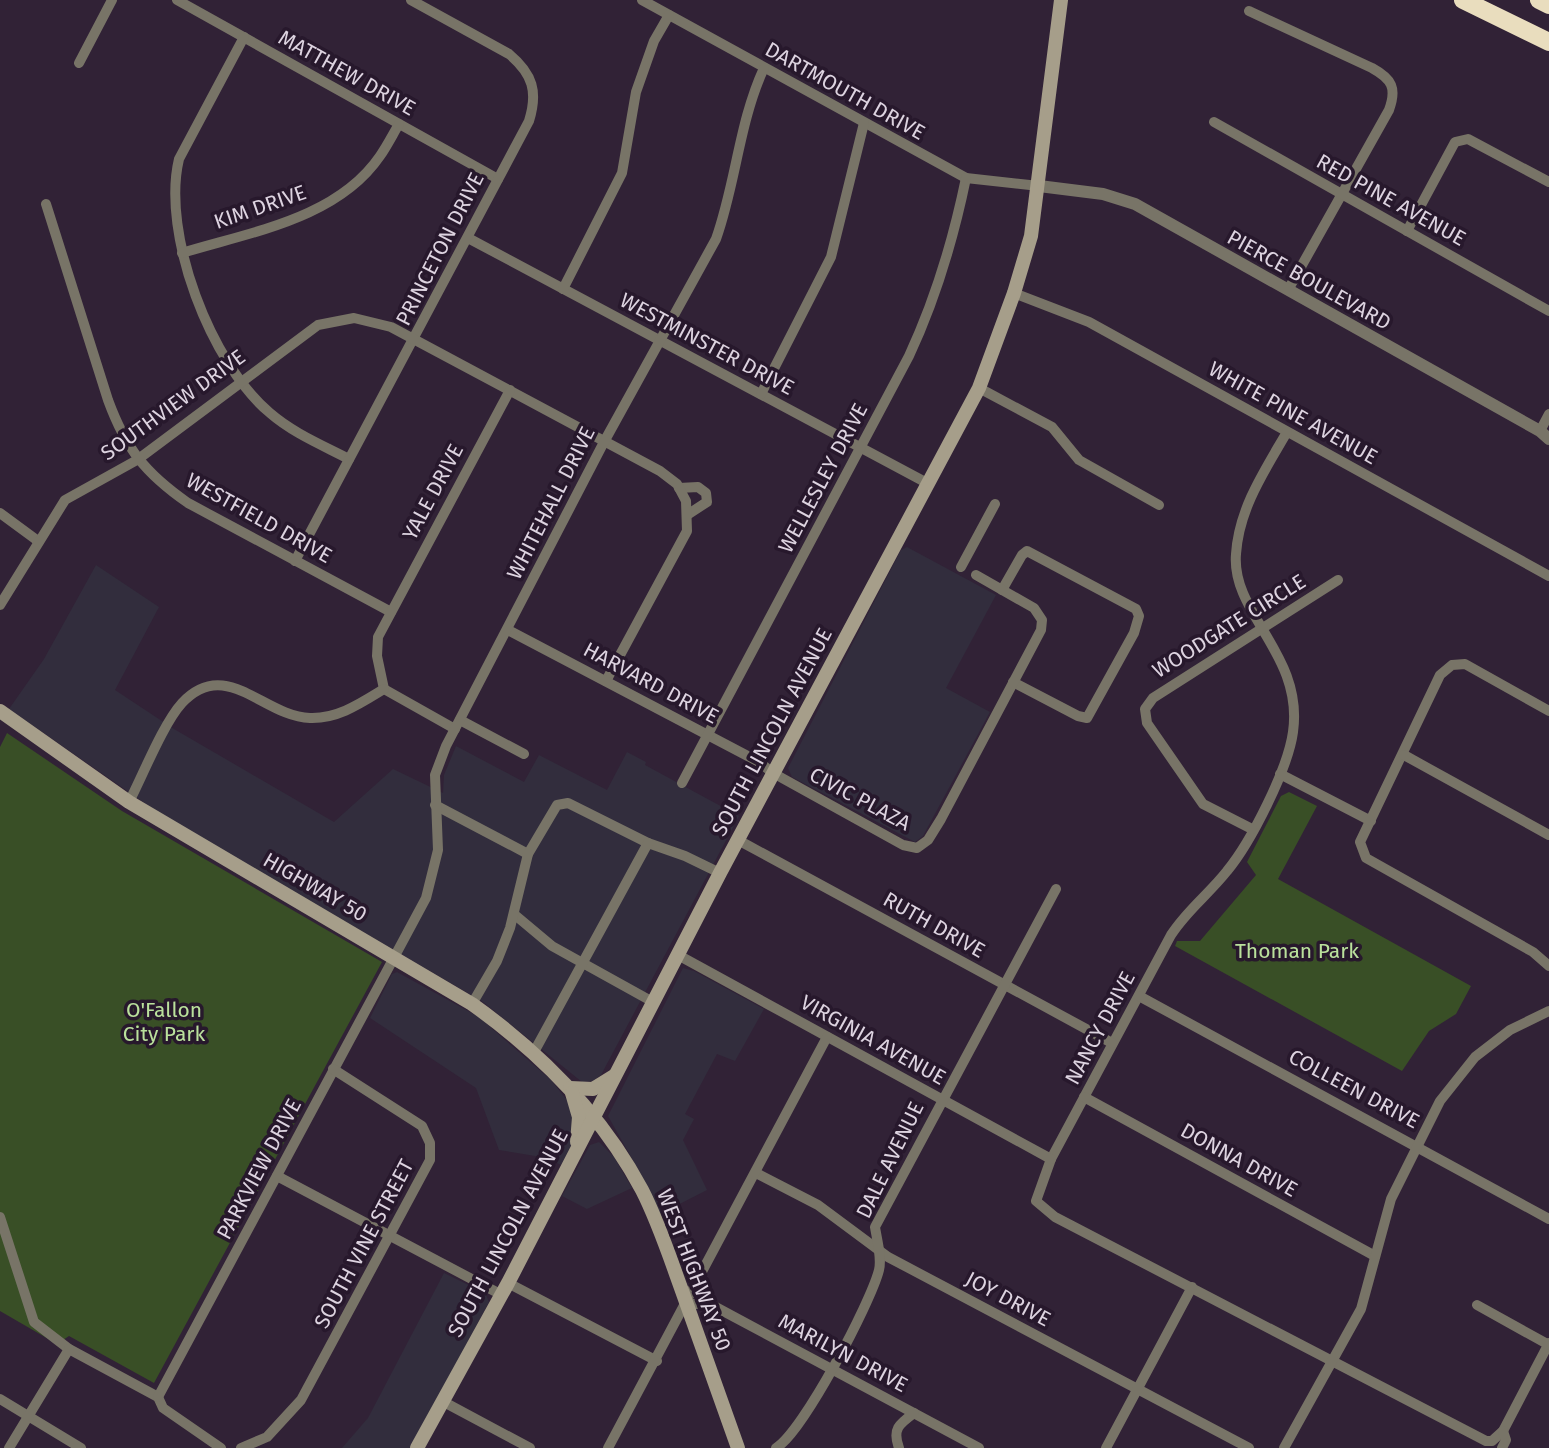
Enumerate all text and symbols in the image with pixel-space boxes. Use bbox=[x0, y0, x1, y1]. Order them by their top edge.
street label: MATTHEW DRIVE bbox=[274, 25, 420, 121]
street label: DARTMOUTH DRIVE bbox=[761, 36, 929, 146]
street label: RED PINE AVENUE bbox=[1312, 148, 1470, 252]
street label: PRINCETON DRIVE bbox=[390, 168, 490, 330]
street label: KIM DRIVE bbox=[210, 179, 310, 235]
street label: PIERCE BOULEVARD bbox=[1223, 224, 1395, 336]
street label: WESTMINSTER DRIVE bbox=[616, 287, 798, 401]
street label: SOUTHVIEW DRIVE bbox=[96, 344, 250, 466]
street label: WHITE PINE AVENUE bbox=[1204, 356, 1382, 470]
street label: WELLESLEY DRIVE bbox=[773, 399, 873, 557]
street label: WHITEHALL DRIVE bbox=[501, 422, 601, 584]
street label: YALE DRIVE bbox=[397, 439, 469, 545]
street label: WESTFIELD DRIVE bbox=[181, 467, 337, 569]
street label: WOODGATE CIRCLE bbox=[1148, 568, 1310, 684]
street label: SOUTH LINCOLN AVENUE bbox=[706, 623, 838, 841]
street label: HARVARD DRIVE bbox=[579, 636, 723, 730]
street label: CIVIC PLAZA bbox=[805, 762, 915, 836]
street label: HIGHWAY 50 bbox=[258, 847, 372, 927]
street label: RUTH DRIVE bbox=[879, 886, 989, 964]
park label: Thoman Park bbox=[1235, 938, 1359, 964]
street label: NANCY DRIVE bbox=[1059, 967, 1141, 1089]
street label: VIRGINIA AVENUE bbox=[796, 989, 950, 1091]
park label: O'Fallon City Park bbox=[123, 997, 205, 1047]
street label: COLLEEN DRIVE bbox=[1284, 1044, 1424, 1134]
street label: PARKVIEW DRIVE bbox=[211, 1094, 307, 1244]
street label: DALE AVENUE bbox=[851, 1097, 929, 1223]
street label: DONNA DRIVE bbox=[1176, 1117, 1302, 1203]
street label: SOUTH LINCOLN AVENUE bbox=[442, 1124, 574, 1342]
street label: SOUTH VINE STREET bbox=[309, 1155, 420, 1333]
street label: WEST HIGHWAY 50 bbox=[651, 1185, 737, 1355]
street label: JOY DRIVE bbox=[961, 1266, 1055, 1332]
street label: MARILYN DRIVE bbox=[774, 1308, 912, 1398]

